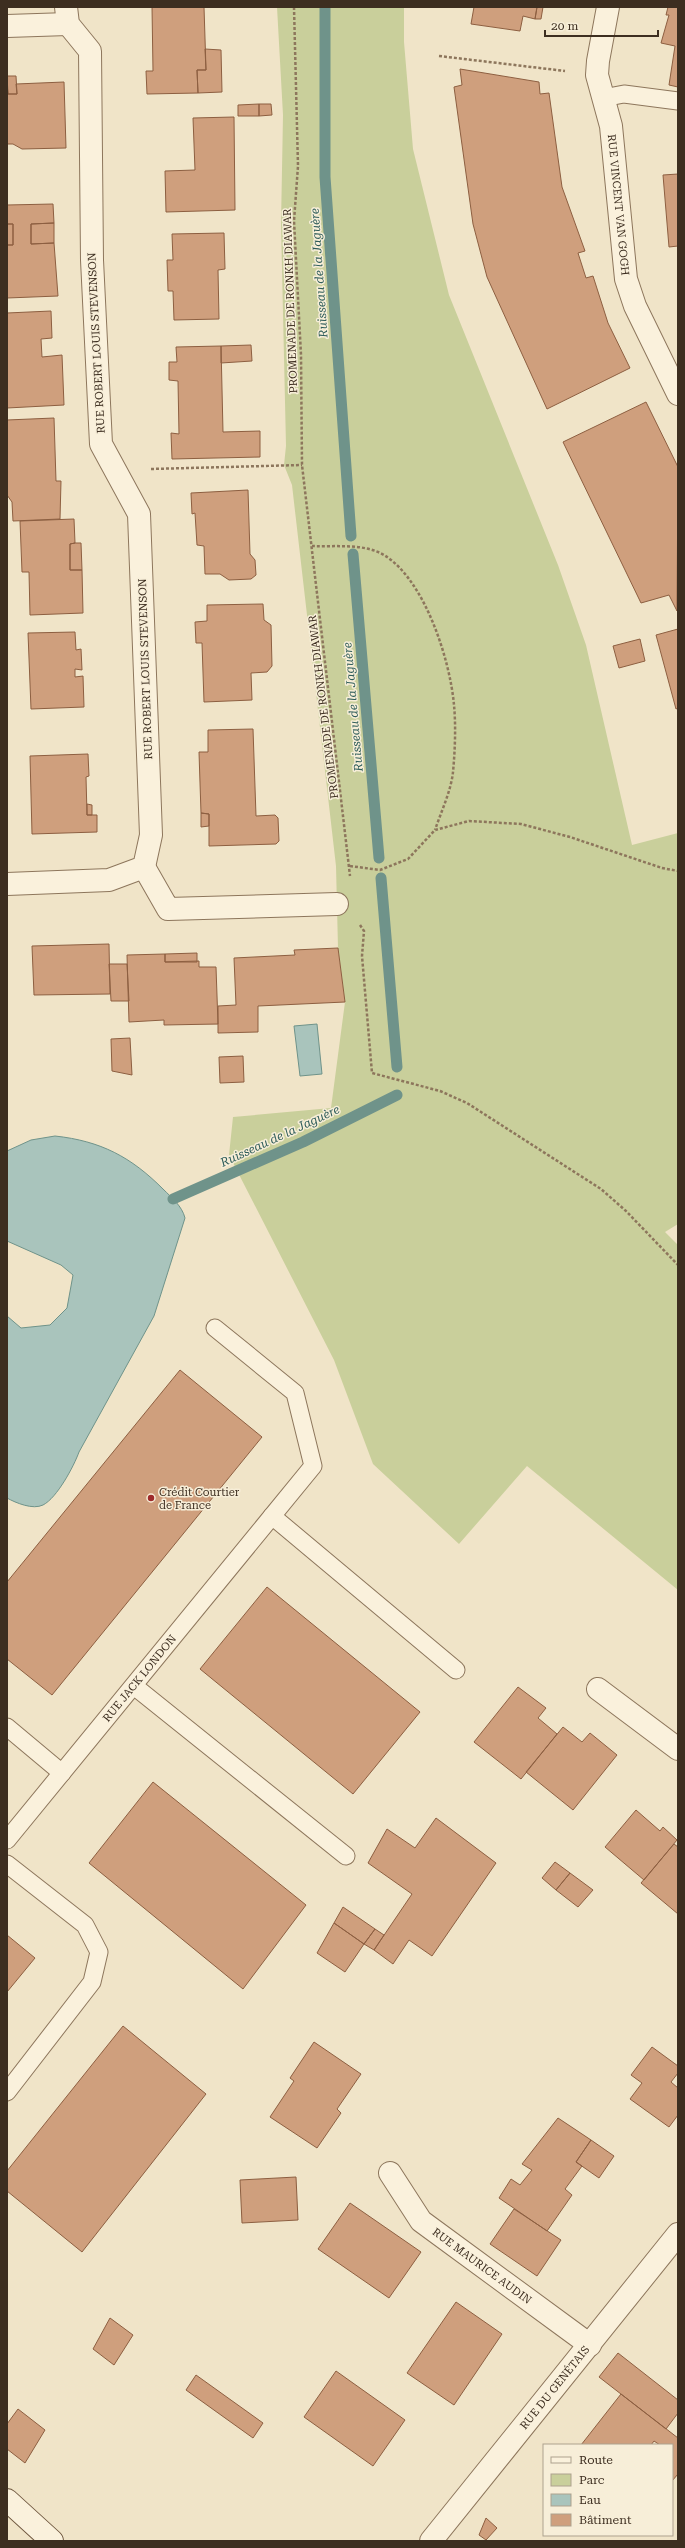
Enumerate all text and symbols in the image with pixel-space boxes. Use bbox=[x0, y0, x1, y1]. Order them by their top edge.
scale bar bbox=[545, 12, 658, 38]
text: 20 m bbox=[551, 19, 578, 33]
street label: RUE VINCENT VAN GOGH bbox=[605, 133, 632, 276]
street label: PROMENADE DE RONKH DIAWAR bbox=[281, 208, 300, 394]
water label: Ruisseau de la Jaguère bbox=[307, 208, 331, 339]
street label: RUE ROBERT LOUIS STEVENSON bbox=[85, 252, 108, 434]
street label: RUE ROBERT LOUIS STEVENSON bbox=[136, 578, 155, 760]
street label: PROMENADE DE RONKH DIAWAR bbox=[306, 614, 341, 800]
water label: Ruisseau de la Jaguère bbox=[340, 642, 366, 773]
water label: Ruisseau de la Jaguère bbox=[217, 1102, 342, 1170]
place label: Crédit Courtier de France bbox=[159, 1486, 240, 1512]
marker: Crédit Courtier de France bbox=[146, 1493, 156, 1503]
street label: RUE JACK LONDON bbox=[100, 1632, 179, 1725]
street label: RUE MAURICE AUDIN bbox=[430, 2226, 534, 2307]
street label: RUE DU GENÉTAIS bbox=[517, 2343, 592, 2432]
legend bbox=[543, 2444, 673, 2536]
text: Route bbox=[579, 2453, 613, 2467]
text: Parc bbox=[579, 2473, 605, 2487]
text: Eau bbox=[579, 2493, 601, 2507]
text: Bâtiment bbox=[579, 2513, 632, 2527]

